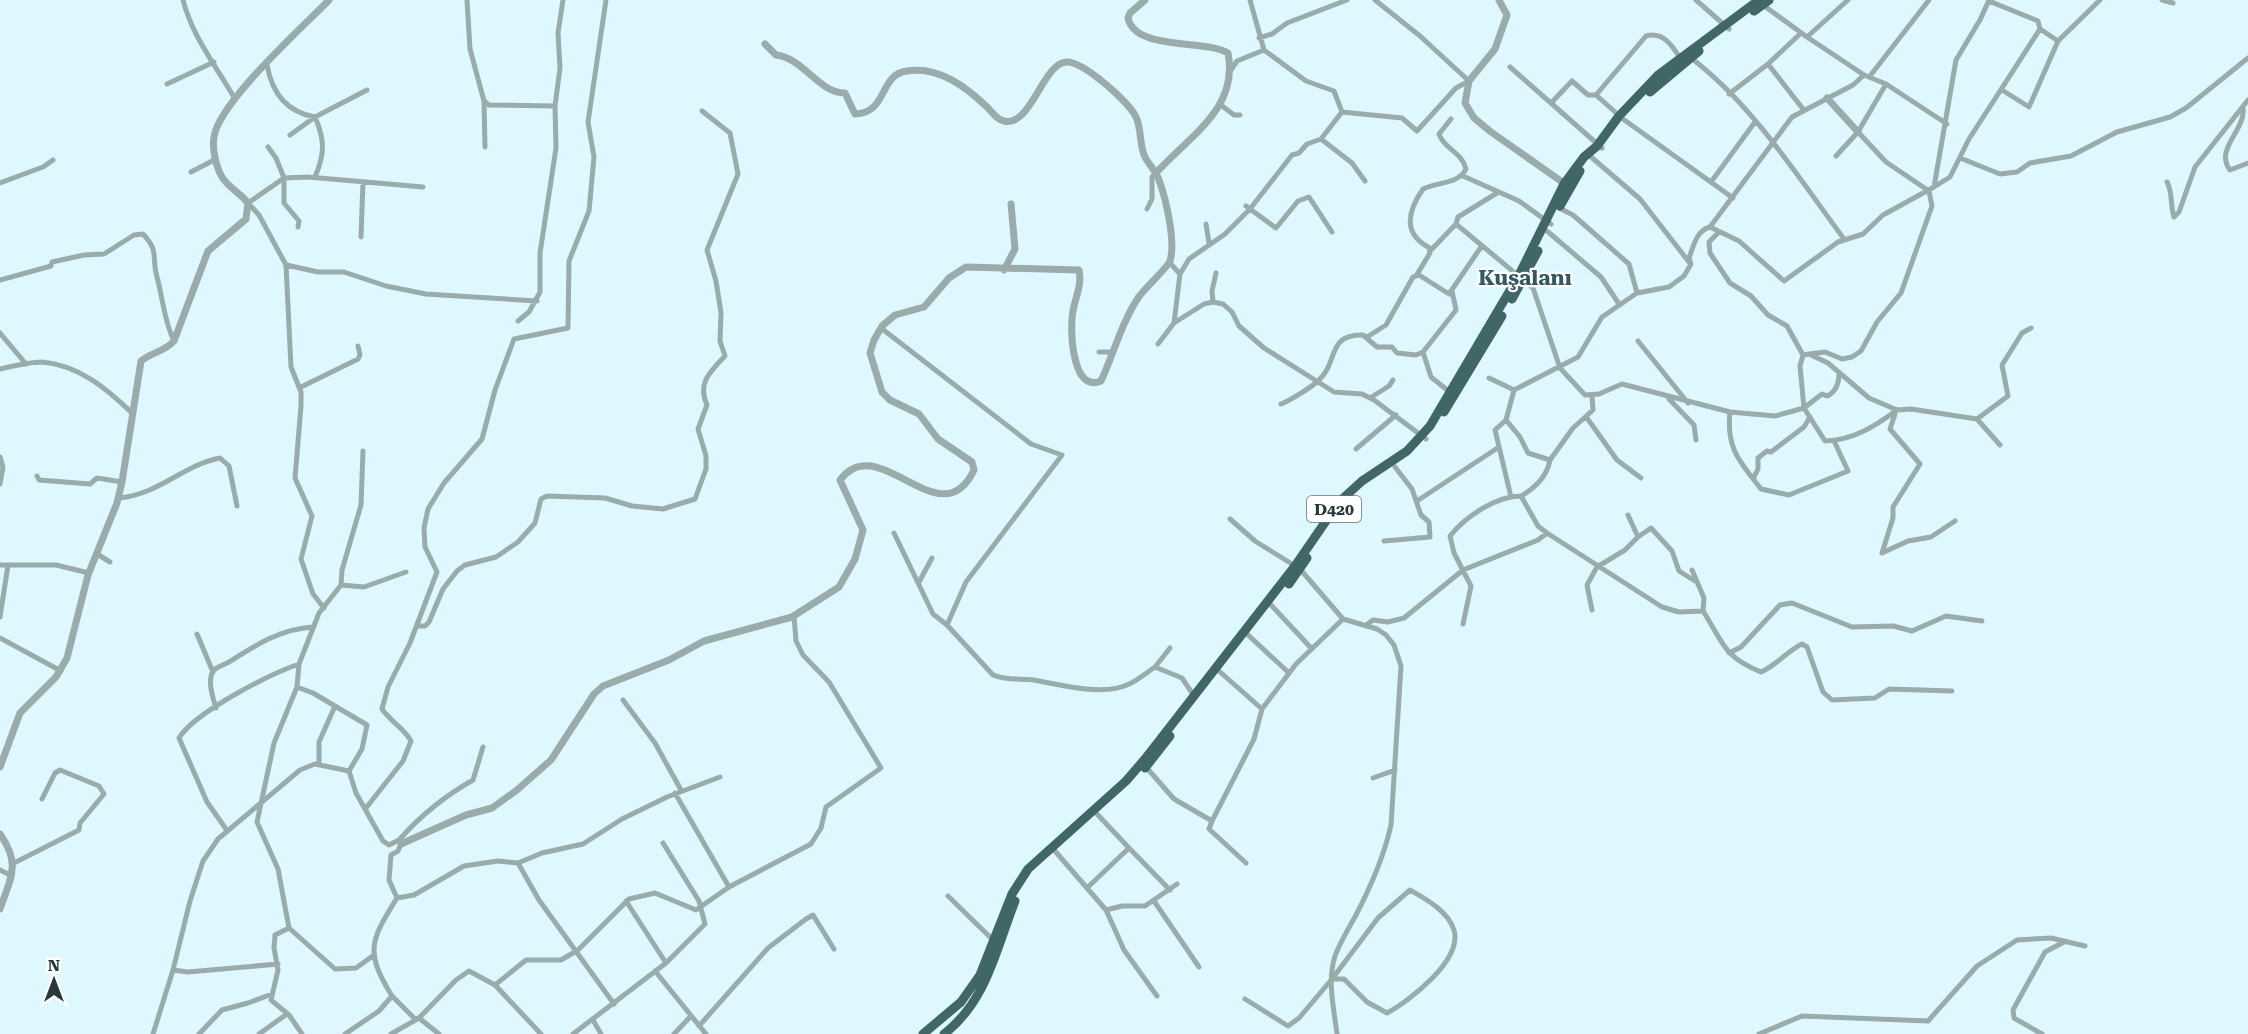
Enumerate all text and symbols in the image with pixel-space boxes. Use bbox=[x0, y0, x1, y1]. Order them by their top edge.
district label: Kuşalanı bbox=[1478, 266, 1572, 290]
road number: D420 bbox=[1307, 496, 1361, 522]
north arrow bbox=[24, 950, 84, 1010]
text: N bbox=[48, 956, 60, 975]

